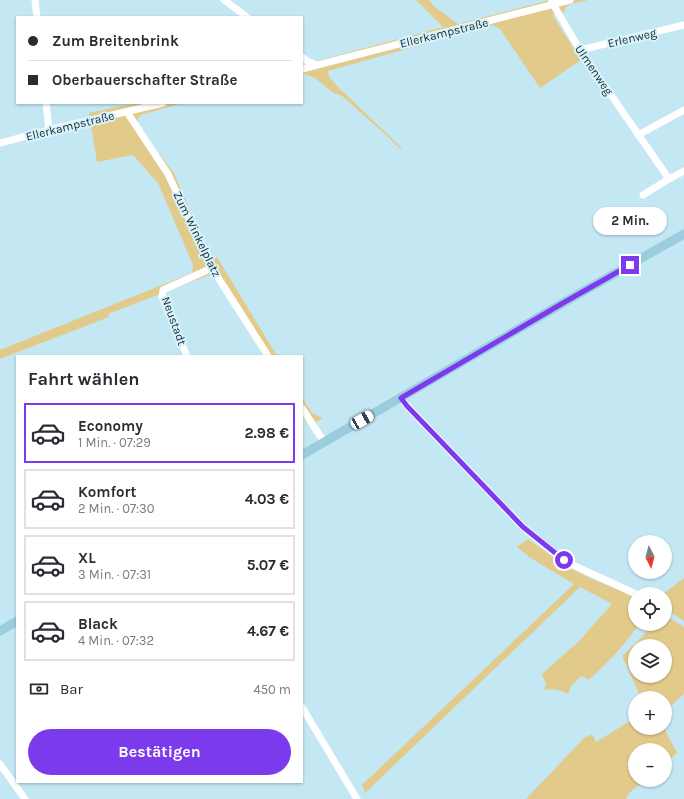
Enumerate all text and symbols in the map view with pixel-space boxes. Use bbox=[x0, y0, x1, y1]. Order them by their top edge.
street label: Ellerkampstraße bbox=[398, 15, 490, 51]
street label: Erlenweg bbox=[606, 26, 658, 50]
text: Zum Breitenbrink bbox=[52, 32, 179, 50]
street label: Ulmenweg bbox=[572, 42, 616, 98]
text: Oberbauerschafter Straße bbox=[52, 71, 237, 89]
street label: Ellerkampstraße bbox=[24, 108, 116, 144]
street label: Zum Winkelplatz bbox=[170, 189, 224, 279]
callout: 2 Min. bbox=[593, 207, 667, 235]
text: 2 Min. bbox=[611, 213, 649, 228]
route end bbox=[621, 256, 639, 274]
street label: Neustadt bbox=[159, 295, 189, 348]
text: Fahrt wählen bbox=[28, 368, 140, 390]
car bbox=[349, 409, 375, 431]
icon: car bbox=[30, 415, 66, 451]
text: Economy bbox=[78, 417, 143, 435]
text: 2.98 € bbox=[245, 424, 289, 442]
text: 1 Min. · 07:29 bbox=[78, 435, 151, 450]
icon: car bbox=[30, 481, 66, 517]
text: Komfort bbox=[78, 483, 136, 501]
text: 4.03 € bbox=[245, 490, 289, 508]
text: 2 Min. · 07:30 bbox=[78, 501, 154, 516]
north arrow bbox=[628, 535, 672, 579]
map controls bbox=[628, 535, 672, 787]
icon: car bbox=[30, 547, 66, 583]
text: XL bbox=[78, 549, 96, 567]
route start bbox=[555, 551, 573, 569]
text: 5.07 € bbox=[247, 556, 289, 574]
text: 3 Min. · 07:31 bbox=[78, 567, 151, 582]
button: locate bbox=[628, 587, 672, 631]
icon: car bbox=[30, 613, 66, 649]
text: Black bbox=[78, 615, 118, 633]
text: 4.67 € bbox=[247, 622, 289, 640]
text: 4 Min. · 07:32 bbox=[78, 633, 154, 648]
button: layers bbox=[628, 639, 672, 683]
icon: cash bbox=[28, 678, 50, 700]
text: Bar bbox=[60, 680, 83, 698]
text: 450 m bbox=[253, 682, 291, 697]
button: + bbox=[628, 691, 672, 735]
button: Bestätigen bbox=[28, 729, 291, 775]
button: − bbox=[628, 743, 672, 787]

